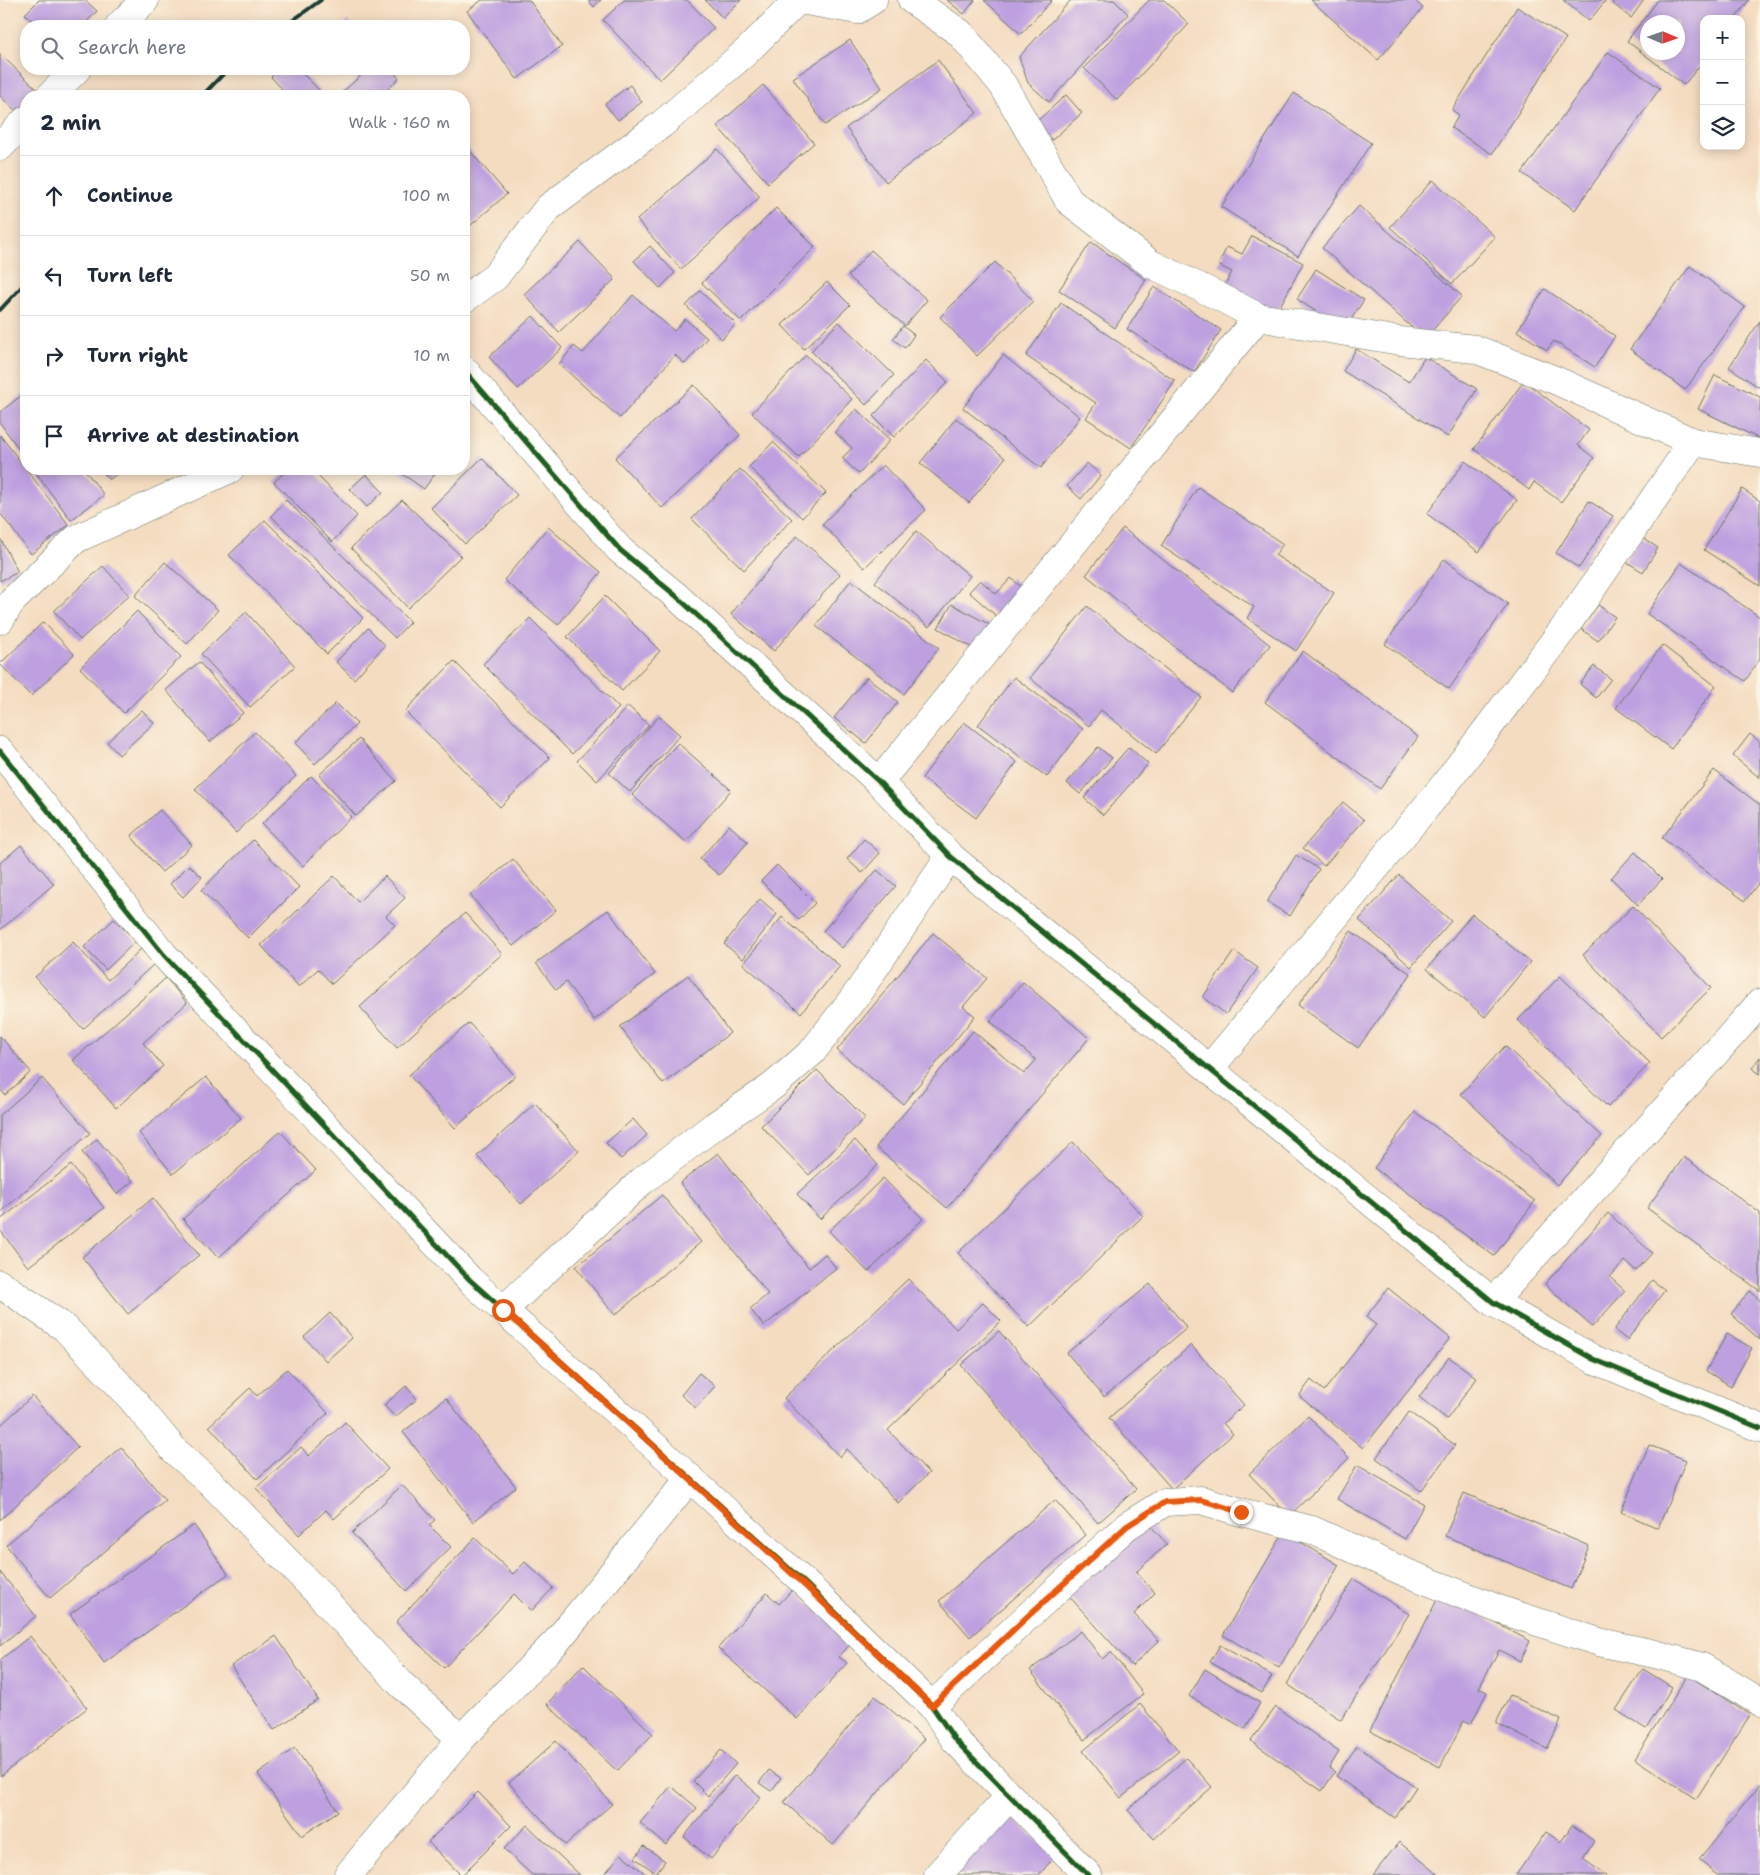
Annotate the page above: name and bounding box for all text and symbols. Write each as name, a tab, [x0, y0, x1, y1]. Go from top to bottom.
north arrow	[1640, 15, 1685, 60]
map controls	[1700, 15, 1745, 150]
button: +	[1700, 15, 1745, 60]
search box	[20, 20, 470, 75]
icon: search	[38, 34, 66, 62]
text: Search here	[78, 35, 187, 60]
button: −	[1700, 60, 1745, 105]
button: layers	[1700, 105, 1745, 150]
text: 2 min	[40, 109, 101, 137]
text: Walk · 160 m	[349, 112, 450, 133]
icon: ahead	[40, 182, 68, 210]
text: Continue	[87, 183, 173, 208]
text: 100 m	[402, 185, 450, 206]
icon: left	[40, 262, 68, 290]
text: Turn left	[87, 263, 173, 288]
text: 50 m	[410, 265, 450, 286]
icon: right	[40, 342, 68, 370]
text: Turn right	[87, 343, 188, 368]
text: 10 m	[413, 345, 450, 366]
icon: arrive	[40, 422, 68, 450]
text: Arrive at destination	[87, 423, 299, 448]
route start	[492, 1299, 515, 1322]
route end	[1230, 1501, 1253, 1524]

